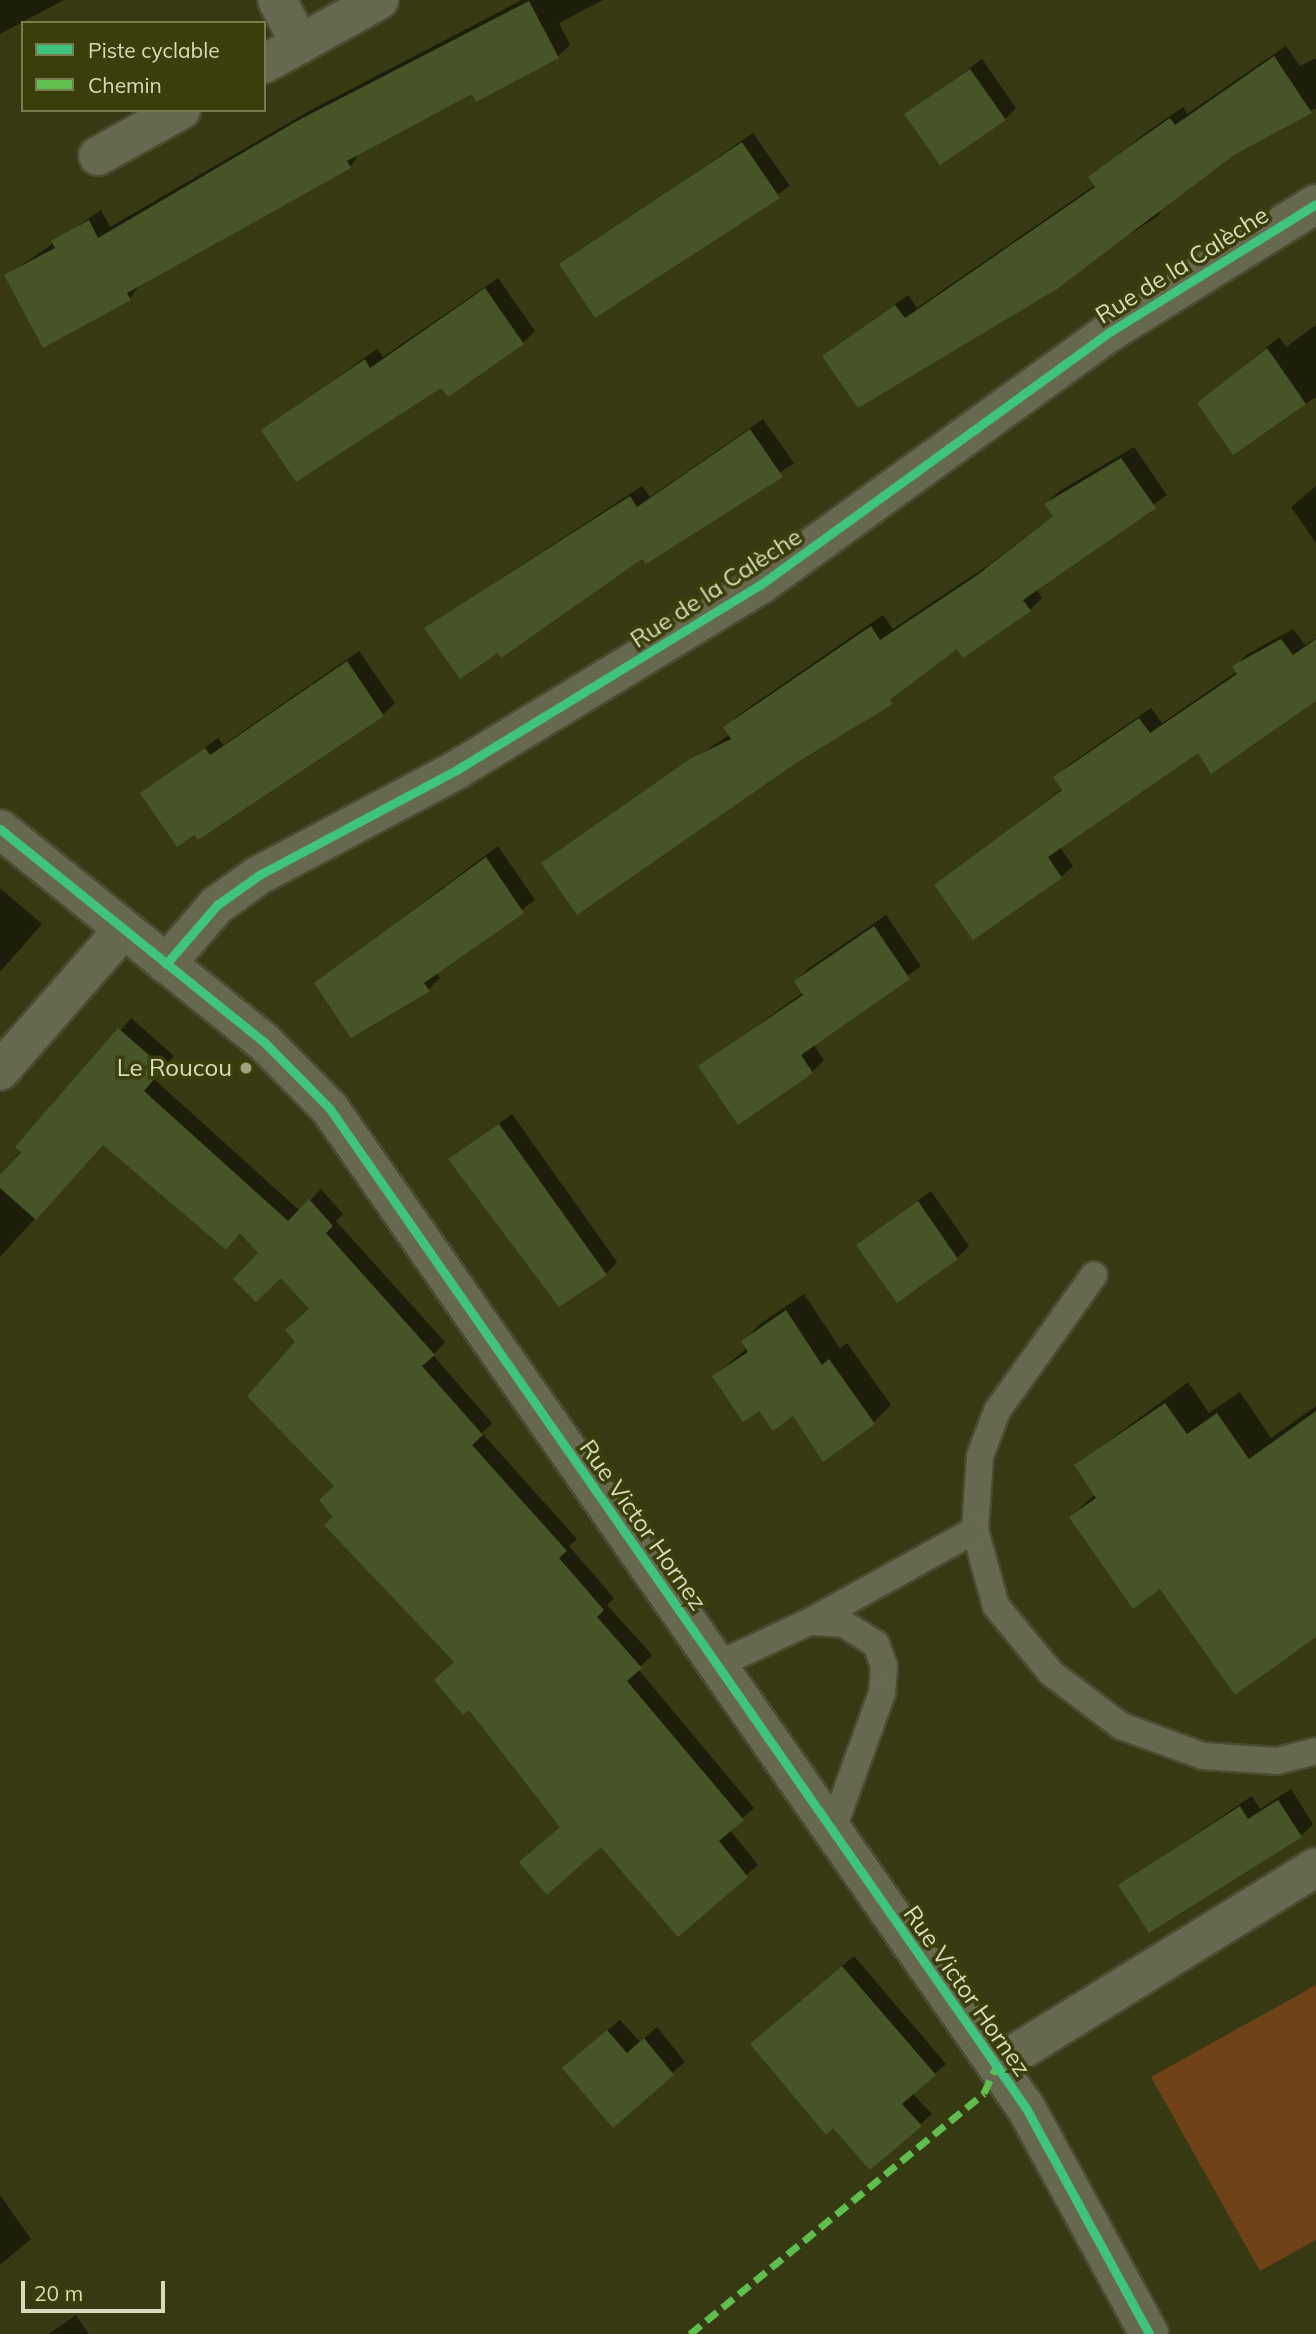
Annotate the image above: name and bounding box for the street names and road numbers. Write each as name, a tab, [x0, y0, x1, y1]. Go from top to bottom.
street label: Rue de la Calèche	[1090, 200, 1274, 330]
street label: Rue de la Calèche	[625, 522, 807, 654]
street label: Rue Victor Hornez	[573, 1434, 713, 1616]
street label: Rue Victor Hornez	[897, 1900, 1037, 2082]

